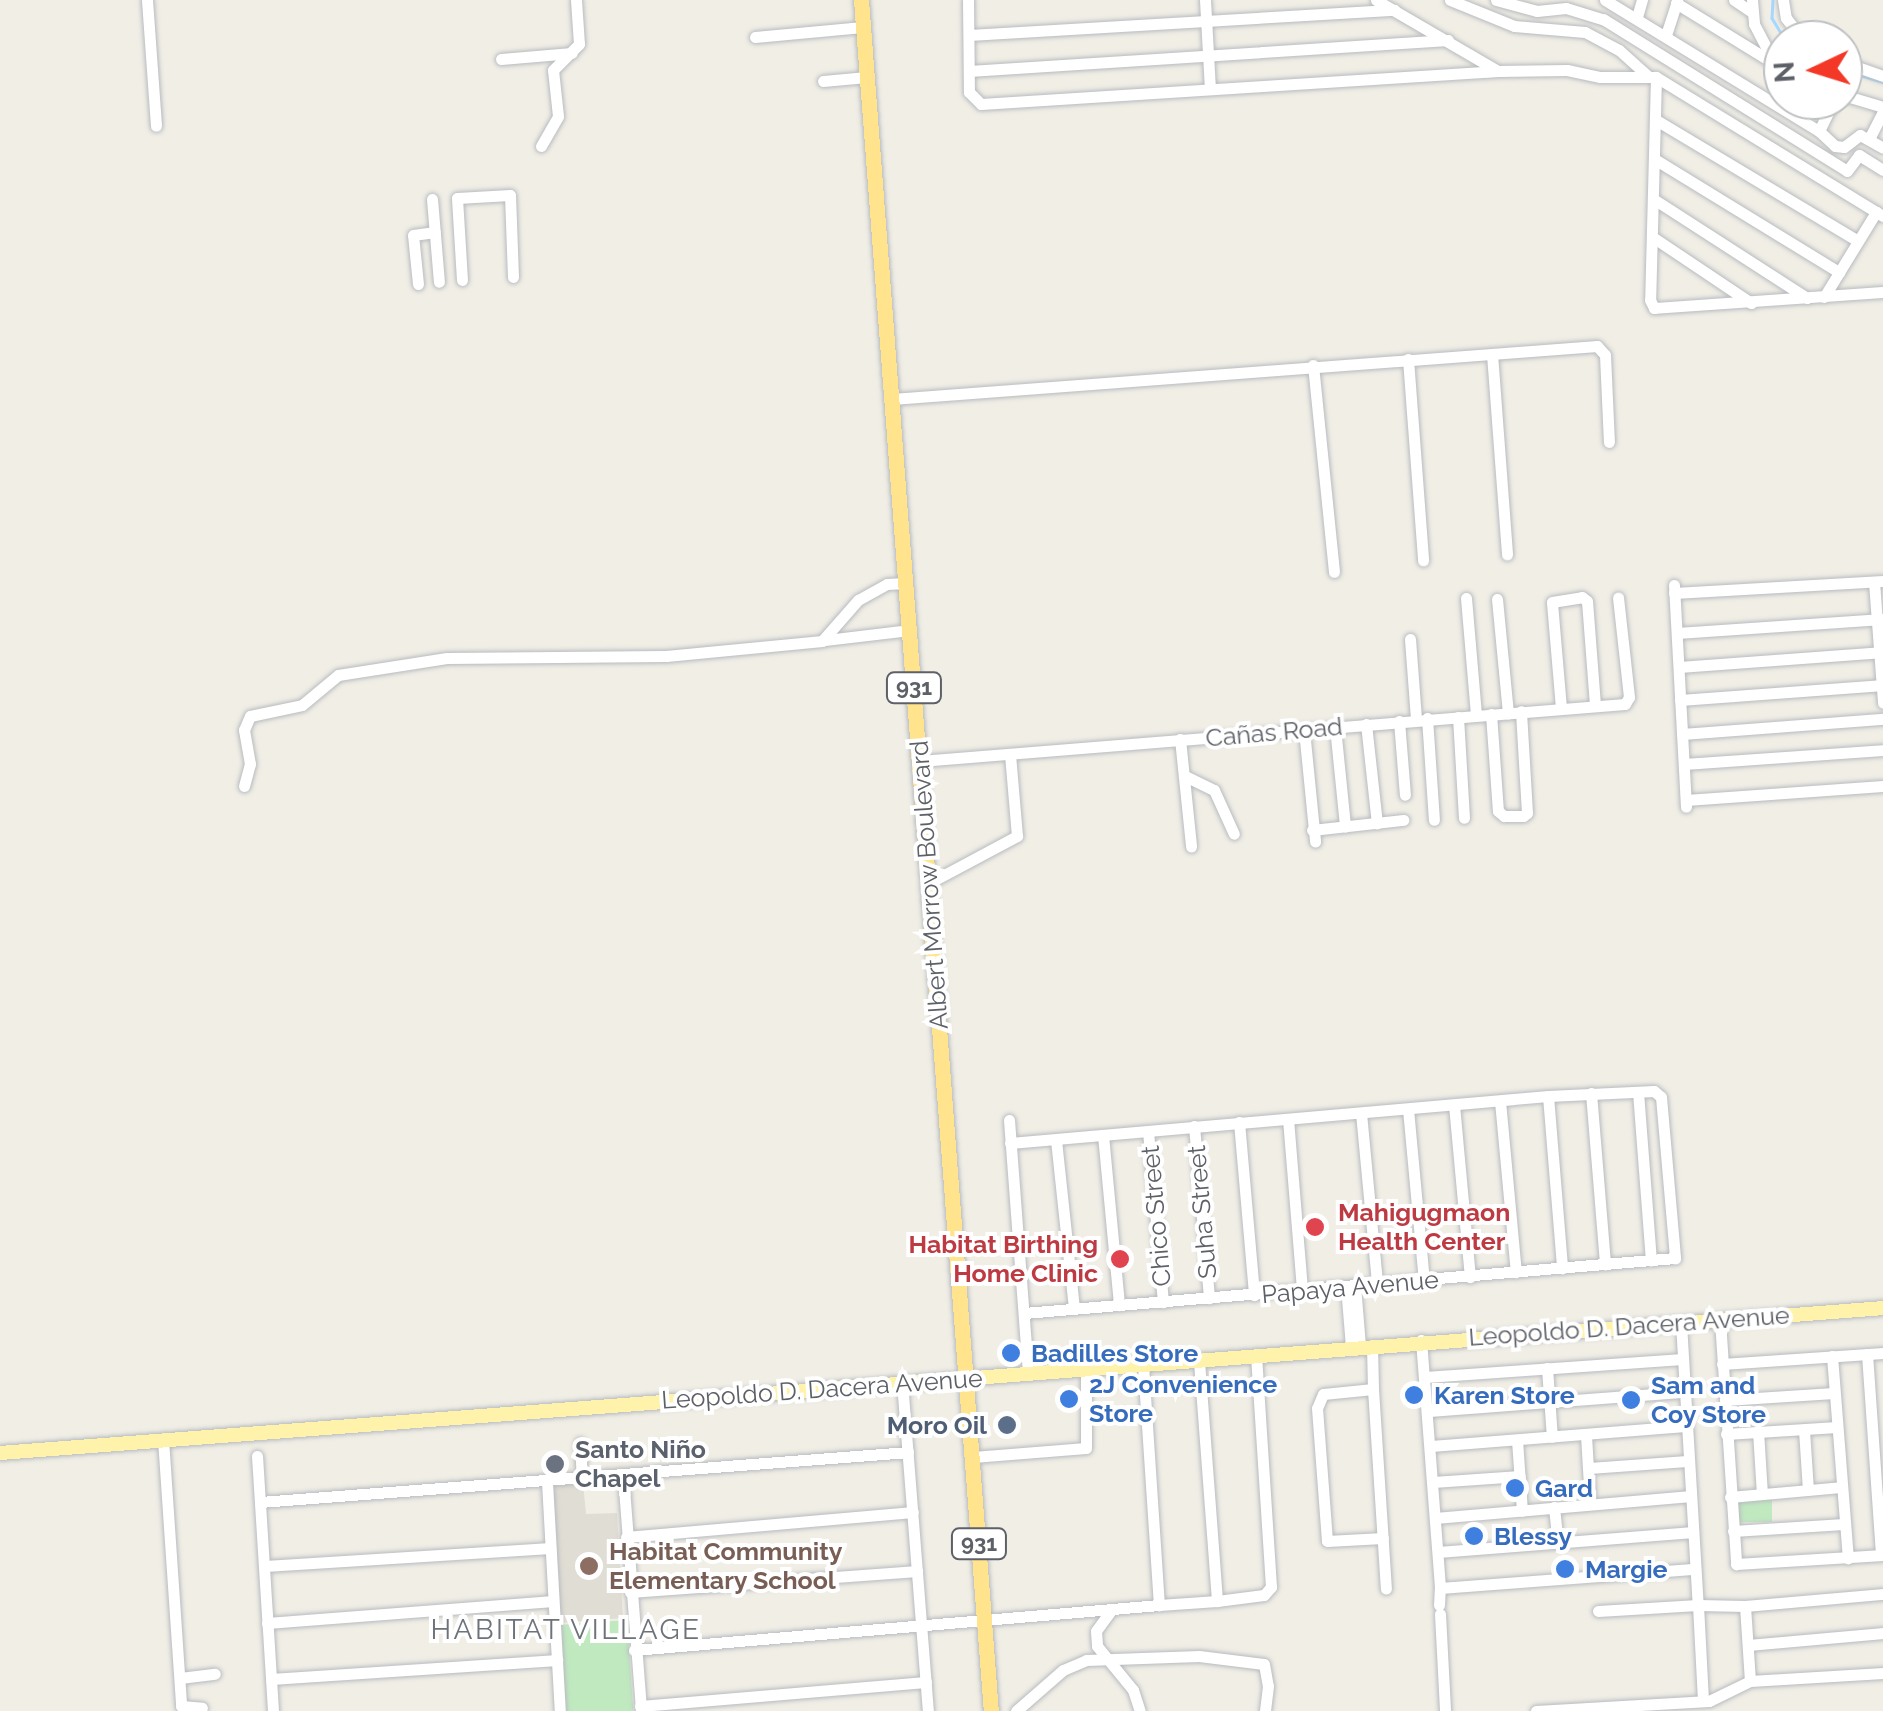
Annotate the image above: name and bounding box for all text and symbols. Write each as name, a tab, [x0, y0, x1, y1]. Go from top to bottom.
north arrow	[1763, 20, 1863, 120]
text: N	[1767, 60, 1802, 84]
road number: 931	[884, 671, 944, 705]
street label: Cañas Road	[1204, 711, 1344, 753]
street label: Albert Morrow Boulevard	[904, 739, 954, 1031]
street label: Chico Street	[1135, 1144, 1177, 1288]
street label: Suha Street	[1181, 1144, 1223, 1280]
place label: Mahigugmaon Health Center	[1338, 1198, 1510, 1257]
marker: Mahigugmaon Health Center	[1302, 1214, 1328, 1240]
place label: Habitat Birthing Home Clinic	[908, 1230, 1098, 1289]
marker: Habitat Birthing Home Clinic	[1107, 1246, 1133, 1272]
street label: Papaya Avenue	[1260, 1264, 1440, 1310]
street label: Leopoldo D. Dacera Avenue	[1467, 1300, 1791, 1352]
place label: Badilles Store	[1031, 1338, 1198, 1368]
marker: Badilles Store	[1000, 1342, 1022, 1364]
street label: Leopoldo D. Dacera Avenue	[660, 1363, 984, 1415]
place label: 2J Convenience Store	[1089, 1370, 1277, 1429]
place label: Sam and Coy Store	[1651, 1371, 1767, 1430]
place label: Karen Store	[1434, 1380, 1575, 1410]
marker: Karen Store	[1403, 1384, 1425, 1406]
marker: 2J Convenience Store	[1058, 1388, 1080, 1410]
marker: Sam and Coy Store	[1620, 1389, 1642, 1411]
place label: Moro Oil	[887, 1410, 987, 1440]
marker: Moro Oil	[996, 1414, 1018, 1436]
place label: Santo Niño Chapel	[575, 1435, 706, 1494]
marker: Santo Niño Chapel	[544, 1453, 566, 1475]
place label: Gard	[1535, 1473, 1593, 1503]
marker: Gard	[1504, 1477, 1526, 1499]
place label: Blessy	[1494, 1521, 1572, 1551]
marker: Blessy	[1463, 1525, 1485, 1547]
road number: 931	[949, 1527, 1009, 1561]
place label: Habitat Community Elementary School	[609, 1537, 842, 1596]
place label: Margie	[1585, 1554, 1668, 1584]
marker: Habitat Community Elementary School	[578, 1555, 600, 1577]
marker: Margie	[1554, 1558, 1576, 1580]
district label: HABITAT VILLAGE	[429, 1613, 703, 1647]

